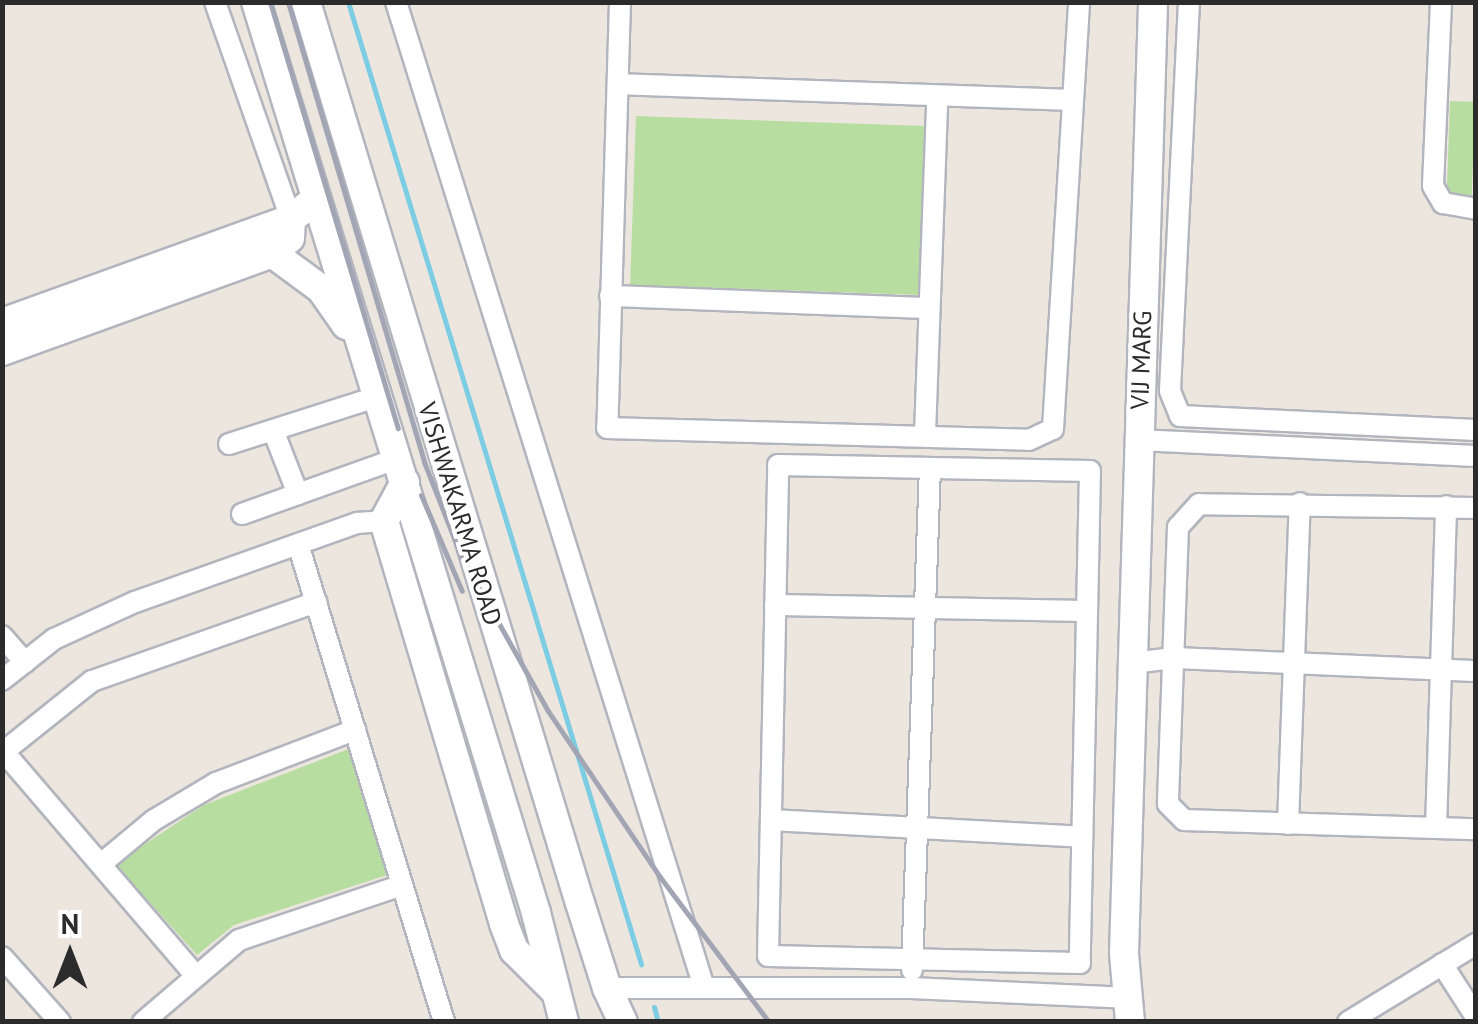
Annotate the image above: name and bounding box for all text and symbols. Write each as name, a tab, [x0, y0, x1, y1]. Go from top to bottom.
street label: VIJ MARG	[1124, 310, 1158, 410]
street label: VISHWAKARMA ROAD	[412, 398, 508, 630]
north arrow	[20, 904, 120, 1004]
text: N	[61, 905, 79, 942]

